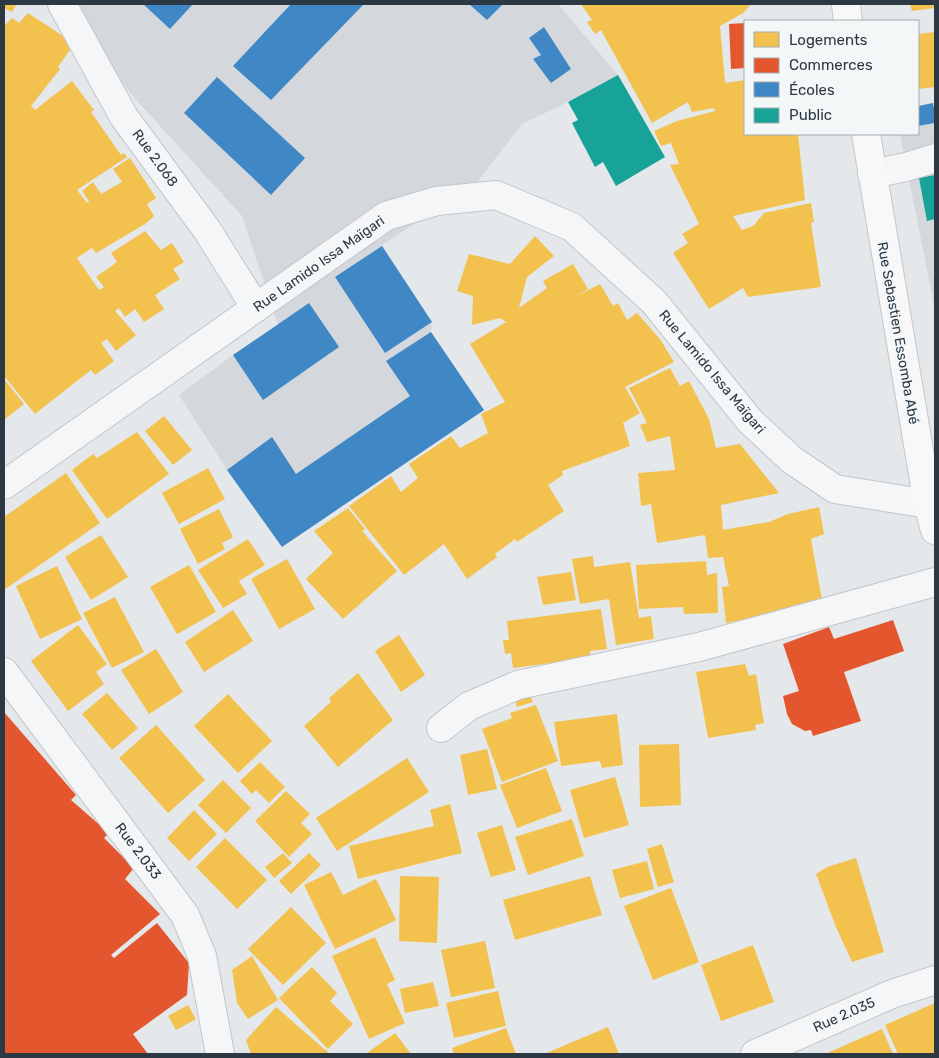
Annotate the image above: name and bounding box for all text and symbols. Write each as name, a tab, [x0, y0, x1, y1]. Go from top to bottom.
legend	[744, 20, 919, 135]
text: Logements	[789, 31, 868, 49]
text: Commerces	[789, 56, 873, 74]
text: Écoles	[789, 81, 835, 99]
text: Public	[789, 106, 832, 124]
street label: Rue 2.068	[129, 126, 182, 190]
street label: Rue Lamido Issa Maïgari	[250, 212, 388, 316]
street label: Rue Sebastien Essomba Abé	[874, 240, 922, 426]
street label: Rue Lamido Issa Maïgari	[655, 307, 769, 437]
street label: Rue 2.033	[111, 819, 165, 883]
street label: Rue 2.035	[810, 994, 878, 1036]

